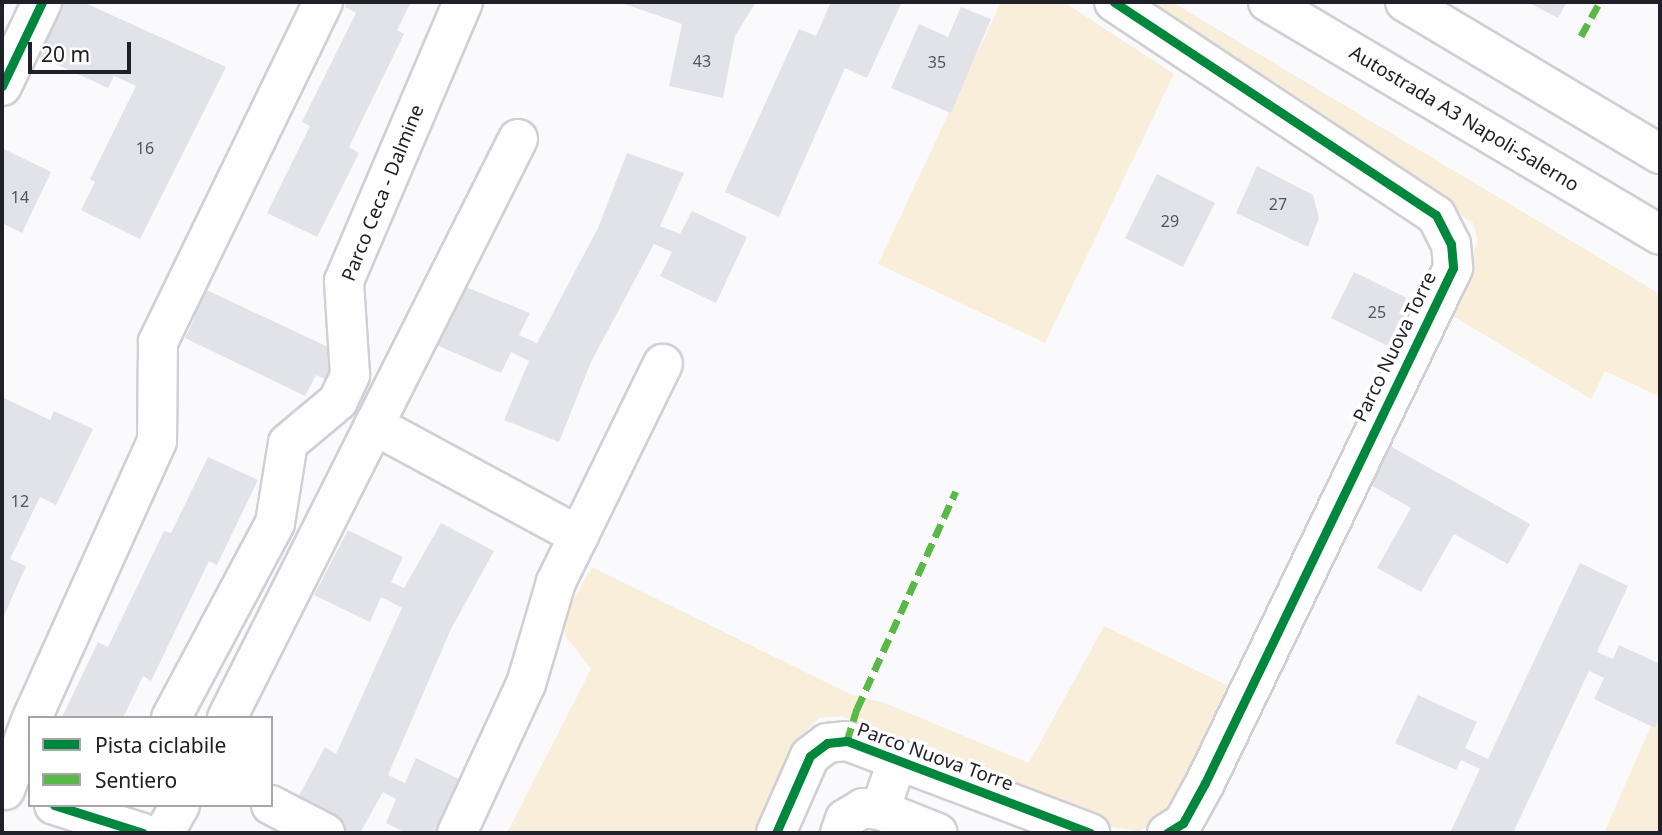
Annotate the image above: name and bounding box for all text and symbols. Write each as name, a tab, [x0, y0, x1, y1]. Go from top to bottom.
scale bar	[32, 28, 135, 72]
text: 20 m	[41, 40, 90, 68]
street label: Autostrada A3 Napoli-Salerno	[1345, 41, 1583, 197]
house number: 43	[693, 51, 711, 71]
house number: 35	[928, 52, 946, 72]
street label: Parco Ceca - Dalmine	[337, 101, 429, 285]
house number: 16	[136, 138, 154, 158]
house number: 14	[11, 187, 29, 207]
house number: 27	[1269, 194, 1287, 214]
house number: 29	[1161, 211, 1179, 231]
street label: Parco Nuova Torre	[1349, 268, 1441, 426]
house number: 25	[1368, 302, 1386, 322]
house number: 12	[11, 491, 29, 511]
legend	[28, 716, 273, 807]
street label: Parco Nuova Torre	[854, 718, 1016, 796]
text: Pista ciclabile	[95, 731, 226, 759]
text: Sentiero	[95, 766, 177, 794]

